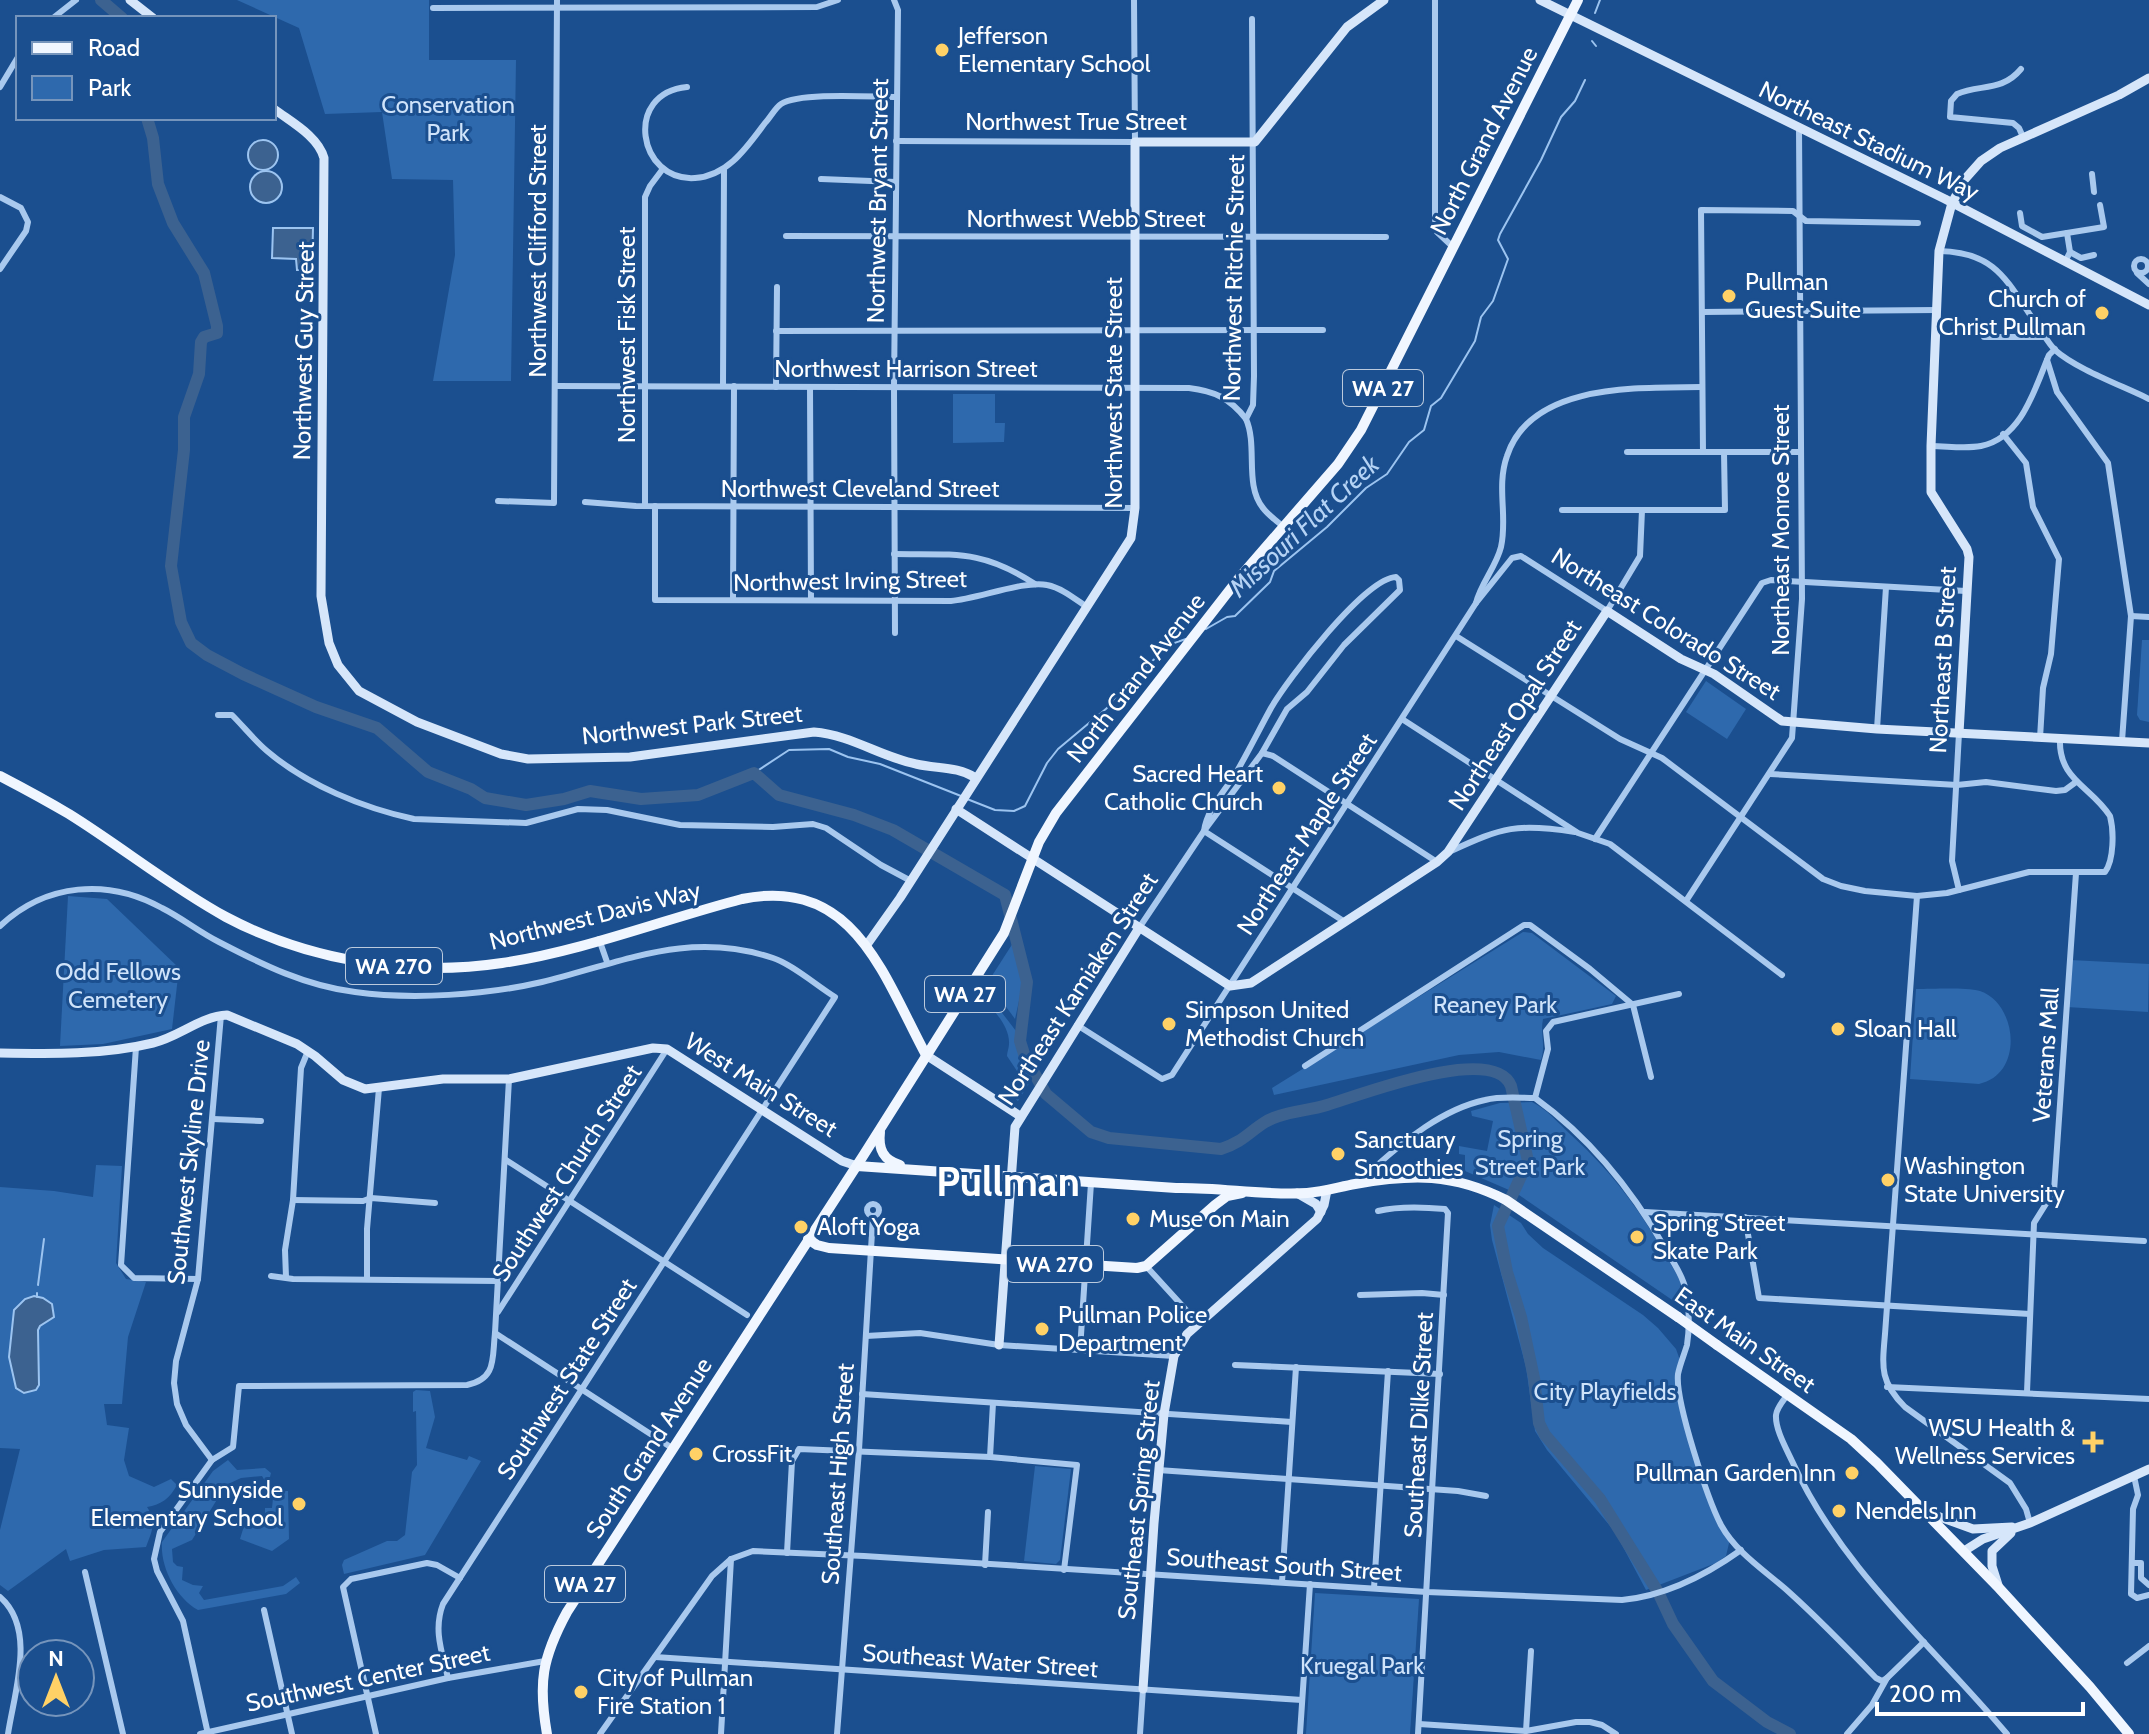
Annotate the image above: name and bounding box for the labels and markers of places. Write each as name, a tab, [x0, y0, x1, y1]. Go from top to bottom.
place label: Jefferson Elementary School	[957, 21, 1151, 78]
marker: Jefferson Elementary School	[933, 41, 951, 59]
place label: Pullman Guest Suite	[1745, 267, 1861, 324]
place label: Church of Christ Pullman	[1939, 284, 2086, 341]
marker: Pullman Guest Suite	[1720, 287, 1738, 305]
marker: Church of Christ Pullman	[2093, 304, 2111, 322]
place label: Sacred Heart Catholic Church	[1104, 759, 1263, 816]
marker: Sacred Heart Catholic Church	[1270, 779, 1288, 797]
place label: Simpson United Methodist Church	[1185, 995, 1364, 1052]
place label: Sloan Hall	[1854, 1014, 1957, 1043]
marker: Simpson United Methodist Church	[1160, 1015, 1178, 1033]
marker: Sloan Hall	[1829, 1020, 1847, 1038]
place label: Sanctuary Smoothies	[1354, 1125, 1464, 1182]
marker: Sanctuary Smoothies	[1329, 1145, 1347, 1163]
place label: Washington State University	[1904, 1151, 2065, 1208]
marker: Washington State University	[1879, 1171, 1897, 1189]
place label: Muse on Main	[1149, 1204, 1290, 1233]
place label: Spring Street Skate Park	[1653, 1208, 1785, 1265]
marker: Muse on Main	[1124, 1210, 1142, 1228]
place label: Aloft Yoga	[817, 1212, 920, 1241]
marker: Aloft Yoga	[792, 1218, 810, 1236]
marker: Spring Street Skate Park	[1628, 1228, 1646, 1246]
place label: Pullman Police Department	[1058, 1300, 1207, 1357]
marker: Pullman Police Department	[1033, 1320, 1051, 1338]
place label: WSU Health & Wellness Services	[1895, 1413, 2075, 1470]
marker: WSU Health & Wellness Services	[2082, 1431, 2104, 1453]
place label: CrossFit	[712, 1439, 792, 1468]
marker: CrossFit	[687, 1445, 705, 1463]
place label: Pullman Garden Inn	[1635, 1458, 1836, 1487]
marker: Pullman Garden Inn	[1843, 1464, 1861, 1482]
place label: Sunnyside Elementary School	[91, 1475, 283, 1532]
marker: Sunnyside Elementary School	[290, 1495, 308, 1513]
place label: Nendels Inn	[1855, 1496, 1977, 1525]
marker: Nendels Inn	[1830, 1502, 1848, 1520]
place label: City of Pullman Fire Station 1	[597, 1663, 753, 1720]
marker: City of Pullman Fire Station 1	[572, 1683, 590, 1701]

